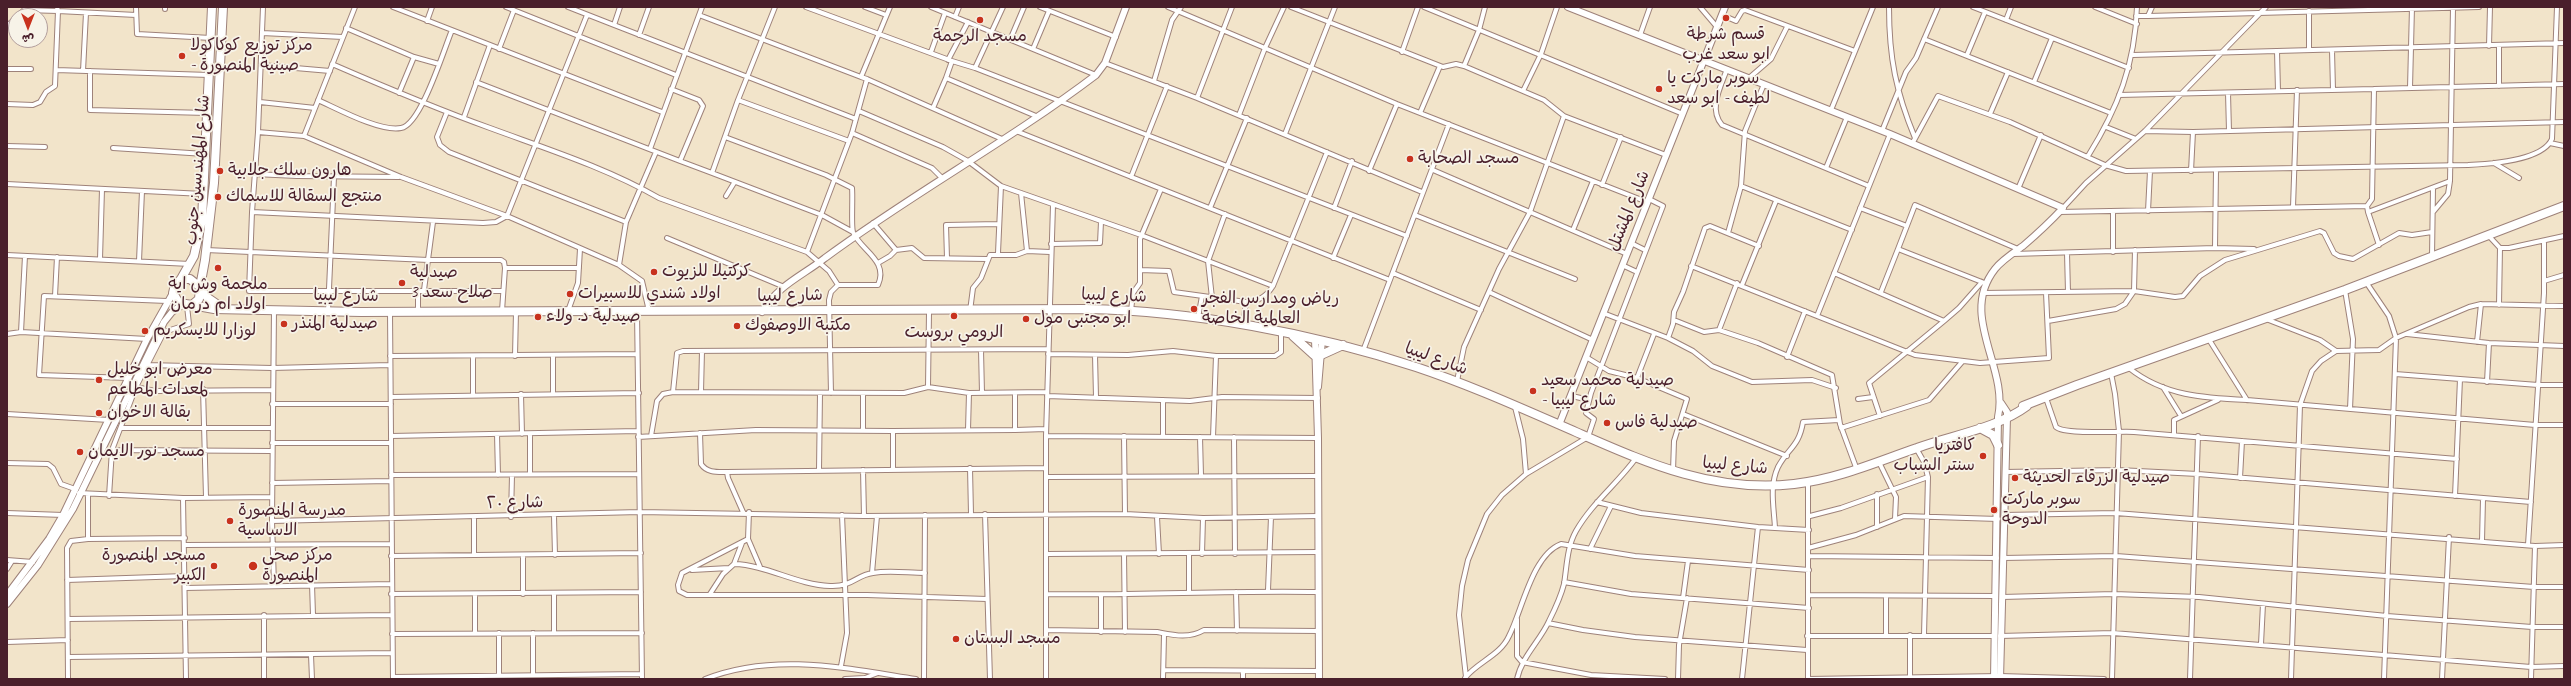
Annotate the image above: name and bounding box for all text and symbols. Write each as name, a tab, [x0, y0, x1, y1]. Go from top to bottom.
north arrow	[8, 8, 48, 48]
marker: قسم شرطة ابو سعد غرب	[1721, 13, 1731, 23]
marker: مسجد الرحمة	[975, 15, 985, 25]
place label: قسم شرطة ابو سعد غرب	[1682, 25, 1770, 65]
place label: مسجد الرحمة	[933, 27, 1027, 47]
text: ش	[22, 32, 34, 46]
place label: مركز توزيع كوكاكولا - صينية المنصورة	[190, 36, 313, 76]
marker: مركز توزيع كوكاكولا - صينية المنصورة	[177, 51, 187, 61]
place label: سوبر ماركت يا لطيف - ابو سعد	[1667, 69, 1770, 109]
marker: سوبر ماركت يا لطيف - ابو سعد	[1654, 84, 1664, 94]
street label: شارع المهندسين جنوب	[181, 94, 215, 246]
place label: مسجد الصحابة	[1418, 149, 1519, 169]
marker: مسجد الصحابة	[1405, 154, 1415, 164]
place label: هارون سلك جلابية	[228, 161, 351, 181]
marker: هارون سلك جلابية	[215, 166, 225, 176]
street label: شارع المشتل	[1604, 168, 1654, 254]
place label: منتجع السقالة للاسماك	[226, 187, 382, 207]
marker: منتجع السقالة للاسماك	[213, 192, 223, 202]
place label: كركتيلا للزيوت	[662, 262, 751, 282]
marker: ملحمة وش اية اولاد ام درمان	[213, 263, 223, 273]
place label: صيدلية صلاح سعد 3	[410, 263, 493, 303]
marker: كركتيلا للزيوت	[649, 267, 659, 277]
place label: ملحمة وش اية اولاد ام درمان	[168, 275, 268, 315]
marker: صيدلية صلاح سعد 3	[397, 278, 407, 288]
place label: اولاد شندي للاسبيرات	[578, 284, 721, 304]
street label: شارع ليبيا	[313, 285, 379, 307]
street label: شارع ليبيا	[757, 285, 823, 307]
street label: شارع ليبيا	[1081, 285, 1147, 307]
marker: اولاد شندي للاسبيرات	[565, 289, 575, 299]
place label: رياض ومدارس الفجر العالمية الخاصة	[1202, 289, 1339, 329]
marker: رياض ومدارس الفجر العالمية الخاصة	[1189, 304, 1199, 314]
place label: صيدلية د. ولاء	[546, 307, 641, 327]
place label: ابو مجتبى مول	[1034, 309, 1131, 329]
marker: الرومي بروست	[949, 311, 959, 321]
marker: صيدلية د. ولاء	[533, 312, 543, 322]
place label: صيدلية المنذر	[292, 314, 378, 334]
marker: ابو مجتبى مول	[1021, 314, 1031, 324]
place label: مكتبة الاوصفوك	[745, 316, 851, 336]
marker: صيدلية المنذر	[279, 319, 289, 329]
place label: لوزارا للايسكريم	[153, 321, 256, 341]
marker: مكتبة الاوصفوك	[732, 321, 742, 331]
place label: الرومي بروست	[905, 323, 1003, 343]
marker: لوزارا للايسكريم	[140, 326, 150, 336]
street label: شارع ليبيا	[1402, 338, 1470, 380]
place label: معرض ابو خليل لمعدات المطاعم	[107, 360, 213, 400]
place label: صيدلية محمد سعيد - شارع ليبيا	[1541, 371, 1674, 411]
marker: معرض ابو خليل لمعدات المطاعم	[94, 375, 104, 385]
marker: صيدلية محمد سعيد - شارع ليبيا	[1528, 386, 1538, 396]
place label: بقالة الاخوان	[107, 403, 191, 423]
marker: بقالة الاخوان	[94, 408, 104, 418]
place label: صيدلية فاس	[1615, 413, 1698, 433]
marker: صيدلية فاس	[1602, 418, 1612, 428]
place label: كافتريا سنتر الشباب	[1894, 436, 1975, 476]
place label: مسجد نور الايمان	[88, 442, 205, 462]
marker: مسجد نور الايمان	[75, 447, 85, 457]
marker: كافتريا سنتر الشباب	[1978, 451, 1988, 461]
street label: شارع ليبيا	[1701, 453, 1769, 479]
place label: صيدلية الزرقاء الحديثة	[2023, 468, 2170, 488]
marker: صيدلية الزرقاء الحديثة	[2010, 473, 2020, 483]
place label: سوبر ماركت الدوحة	[2002, 490, 2081, 530]
street label: شارع ٢٠	[486, 492, 544, 514]
place label: مدرسة المنصورة الاساسية	[238, 501, 346, 541]
marker: سوبر ماركت الدوحة	[1989, 505, 1999, 515]
marker: مدرسة المنصورة الاساسية	[225, 516, 235, 526]
place label: مسجد المنصورة الكبير	[102, 546, 206, 586]
place label: مركز صحي المنصورة	[262, 546, 333, 586]
marker: مركز صحي المنصورة	[247, 560, 259, 572]
marker: مسجد المنصورة الكبير	[209, 561, 219, 571]
place label: مسجد البستان	[964, 629, 1061, 649]
marker: مسجد البستان	[951, 634, 961, 644]

